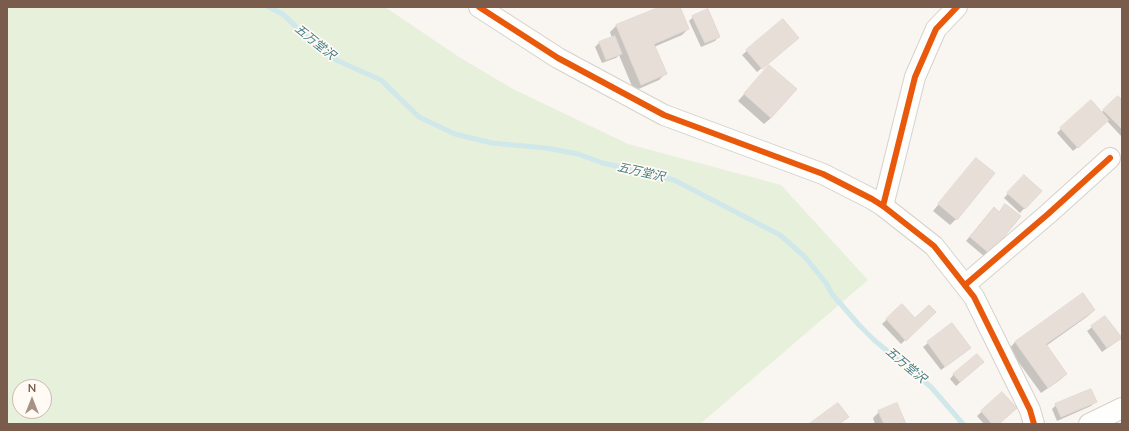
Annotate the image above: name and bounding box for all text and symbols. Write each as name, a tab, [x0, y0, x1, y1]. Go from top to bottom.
water label: 五万堂沢	[292, 21, 338, 63]
water label: 五万堂沢	[616, 160, 666, 184]
water label: 五万堂沢	[883, 344, 929, 386]
north arrow	[12, 379, 52, 419]
text: N	[28, 381, 36, 394]

